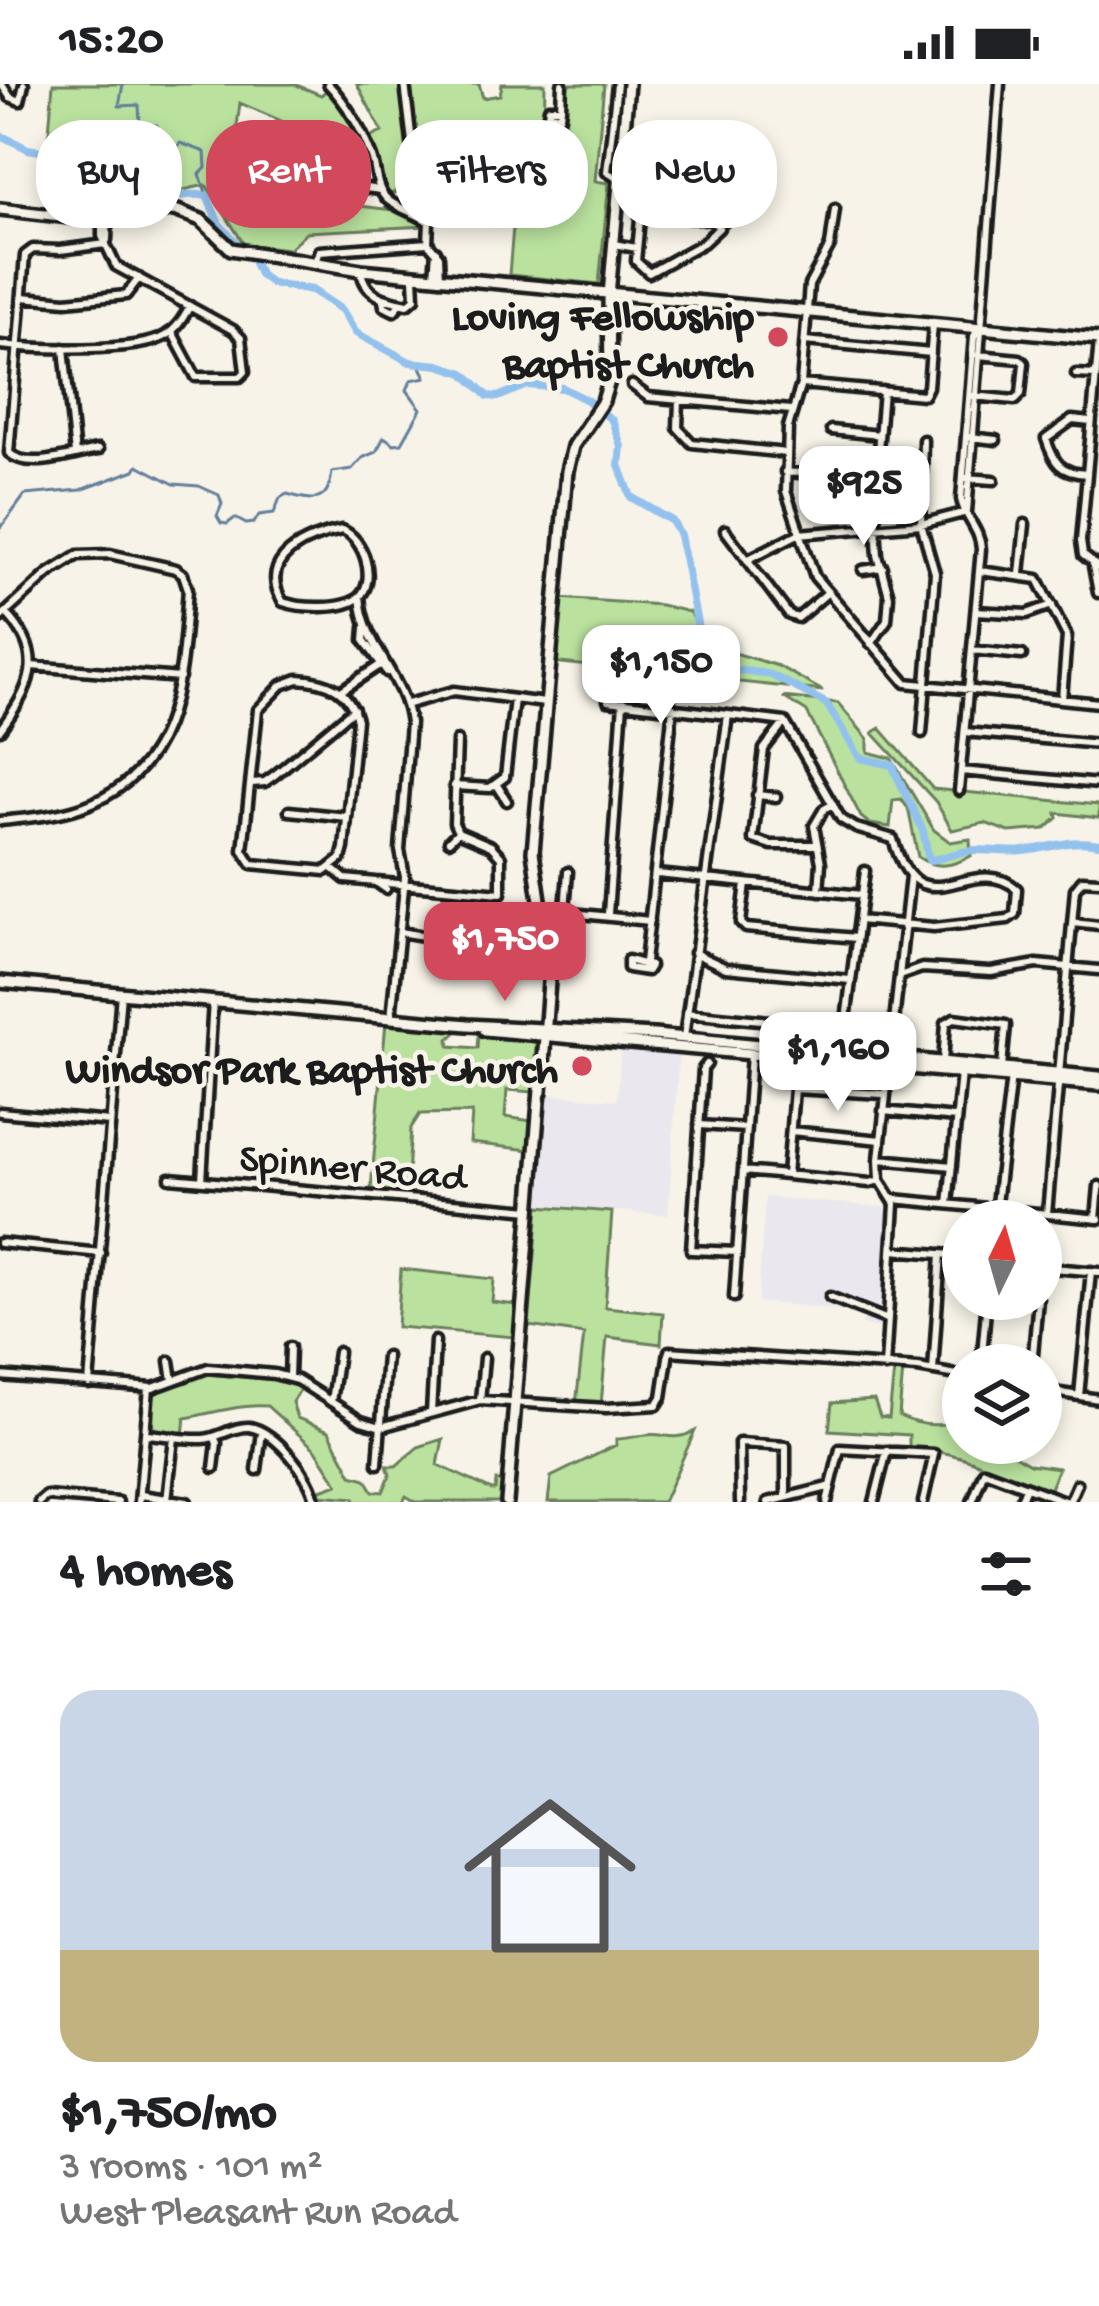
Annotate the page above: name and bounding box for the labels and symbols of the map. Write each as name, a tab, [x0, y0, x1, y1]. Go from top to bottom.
place label: Loving Fellowship Baptist Church	[452, 296, 754, 393]
marker: Loving Fellowship Baptist Church	[765, 324, 791, 350]
pin: $925	[793, 446, 935, 548]
pin: $1,150	[563, 625, 759, 727]
pin: $1,750	[407, 902, 603, 1004]
pin: $1,160	[740, 1012, 936, 1114]
place label: Windsor Park Baptist Church	[66, 1049, 558, 1098]
marker: Windsor Park Baptist Church	[569, 1053, 595, 1079]
street label: Spinner Road	[237, 1137, 471, 1206]
north arrow	[942, 1200, 1062, 1320]

